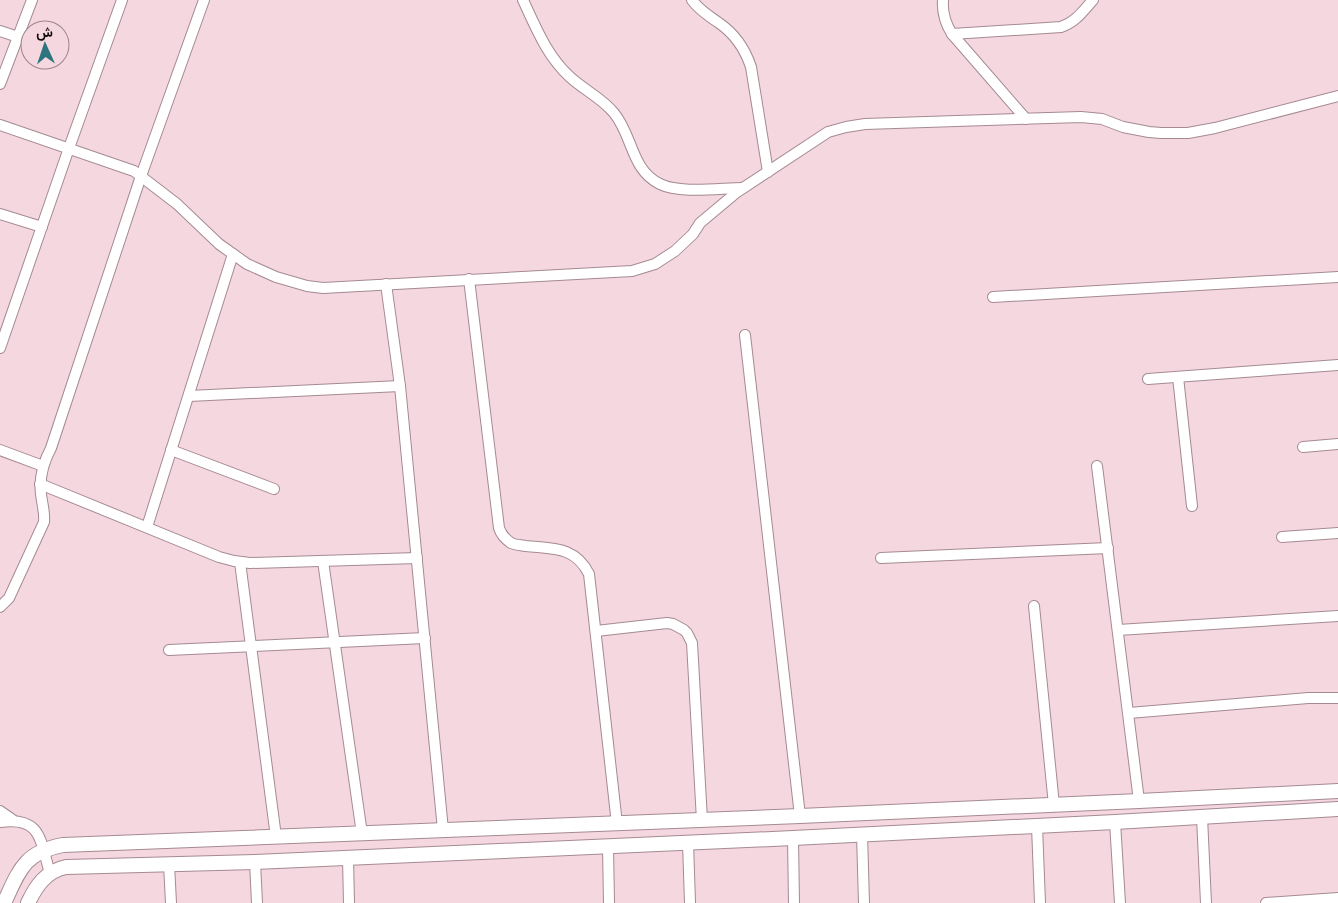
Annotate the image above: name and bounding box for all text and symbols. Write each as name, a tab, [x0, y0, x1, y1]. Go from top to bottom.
north arrow	[20, 20, 70, 70]
text: ش	[35, 23, 53, 41]

